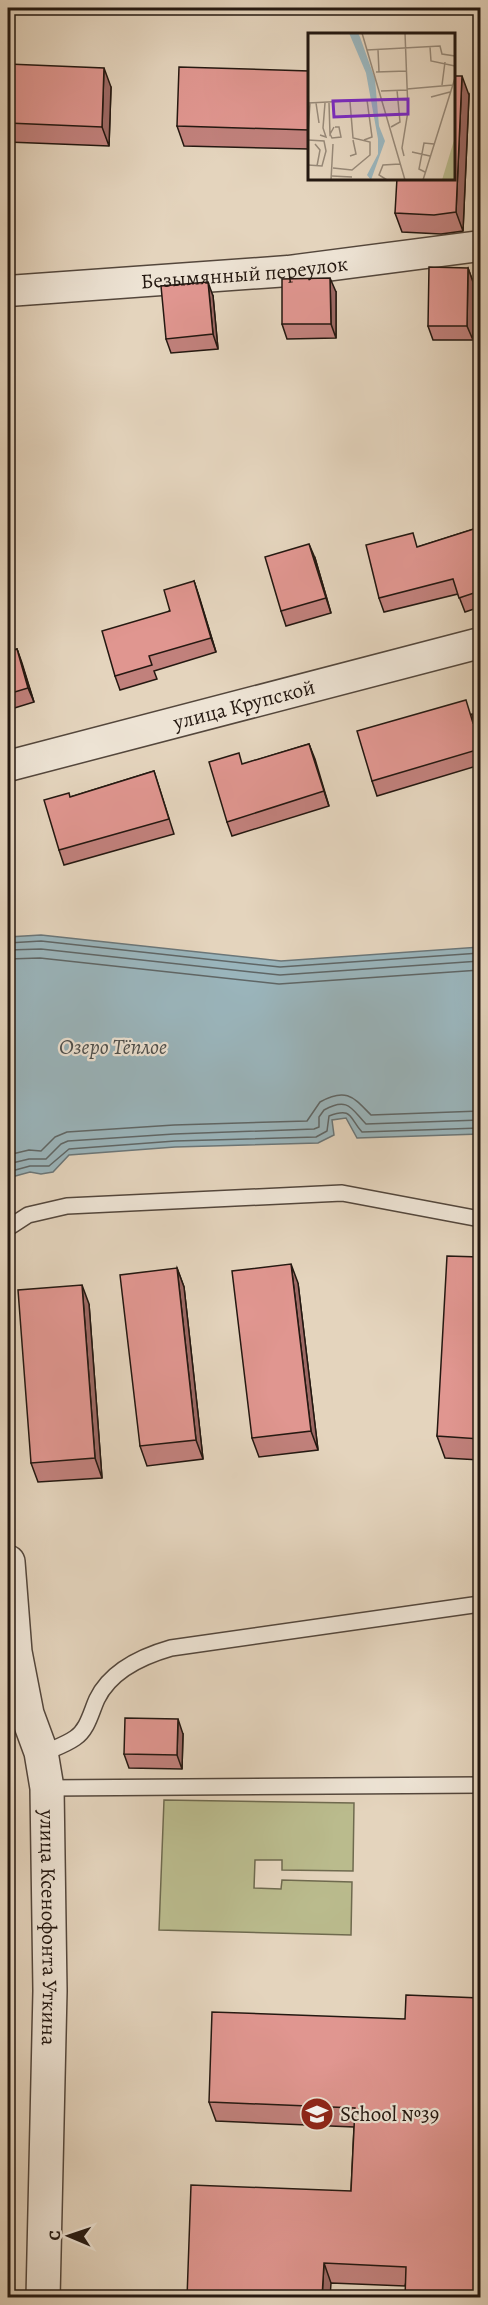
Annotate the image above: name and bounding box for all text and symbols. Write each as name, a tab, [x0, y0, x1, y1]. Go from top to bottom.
inset map	[308, 33, 455, 180]
street label: Безымянный переулок	[140, 249, 350, 295]
street label: улица Крупской	[169, 673, 318, 737]
water label: Озеро Тёплое	[59, 1032, 167, 1062]
street label: улица Ксенофонта Уткина	[33, 1808, 64, 2046]
school or university icon: School №39	[299, 2096, 335, 2132]
place label: School №39	[340, 2100, 439, 2128]
north arrow	[39, 2206, 99, 2266]
text: С	[44, 2230, 66, 2241]

